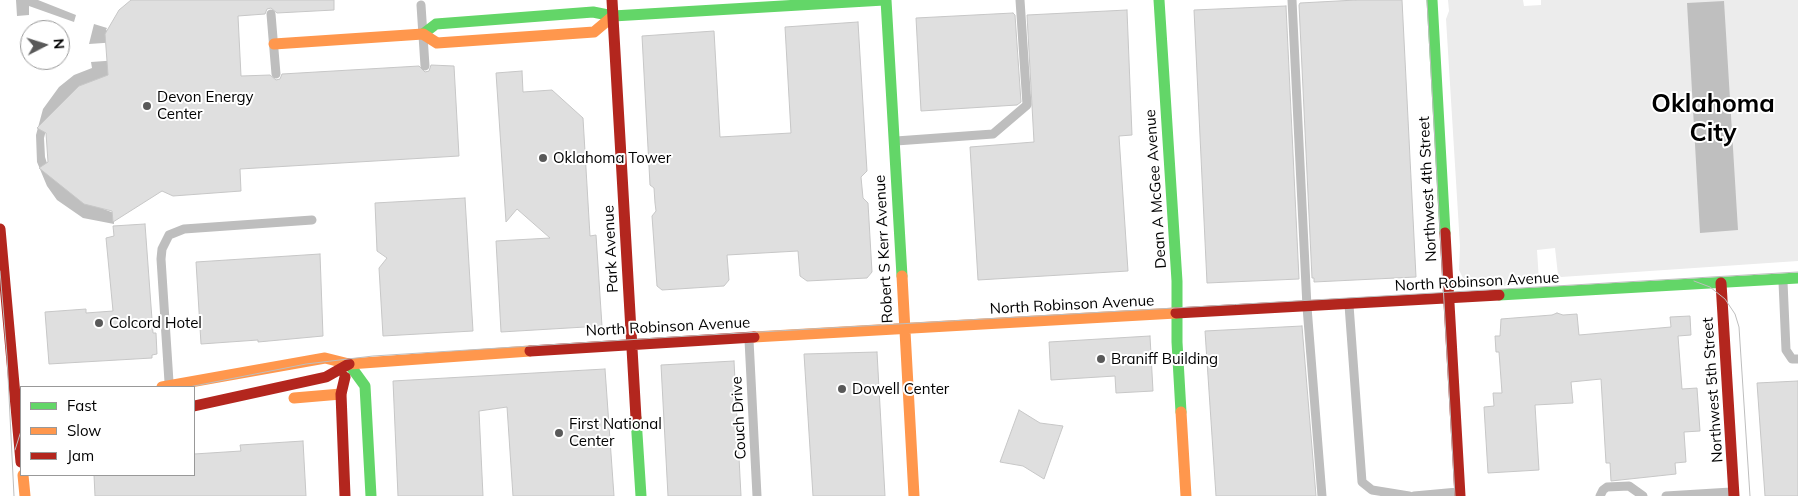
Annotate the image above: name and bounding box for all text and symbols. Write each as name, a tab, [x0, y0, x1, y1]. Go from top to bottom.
north arrow	[20, 20, 70, 70]
text: N	[50, 38, 68, 50]
place label: Devon Energy Center	[157, 88, 254, 123]
district label: Oklahoma City	[1651, 89, 1775, 148]
marker: Devon Energy Center	[141, 100, 153, 112]
street label: Dean A McGee Avenue	[1141, 109, 1171, 269]
street label: Northwest 4th Street	[1415, 116, 1441, 262]
place label: Oklahoma Tower	[553, 149, 671, 167]
marker: Oklahoma Tower	[537, 152, 549, 164]
street label: Robert S Kerr Avenue	[871, 174, 897, 324]
street label: Park Avenue	[600, 205, 622, 293]
street label: North Robinson Avenue	[1394, 269, 1560, 295]
street label: North Robinson Avenue	[989, 292, 1155, 318]
place label: Colcord Hotel	[109, 314, 202, 332]
street label: North Robinson Avenue	[585, 314, 751, 340]
marker: Colcord Hotel	[93, 317, 105, 329]
street label: Northwest 5th Street	[1699, 317, 1727, 463]
place label: Braniff Building	[1111, 350, 1218, 368]
marker: Braniff Building	[1095, 353, 1107, 365]
street label: Couch Drive	[728, 376, 750, 460]
place label: Dowell Center	[852, 380, 949, 398]
marker: Dowell Center	[836, 383, 848, 395]
legend	[20, 386, 195, 476]
text: Fast	[67, 396, 97, 415]
place label: First National Center	[569, 415, 662, 450]
text: Slow	[67, 421, 101, 440]
marker: First National Center	[553, 427, 565, 439]
text: Jam	[67, 446, 94, 465]

